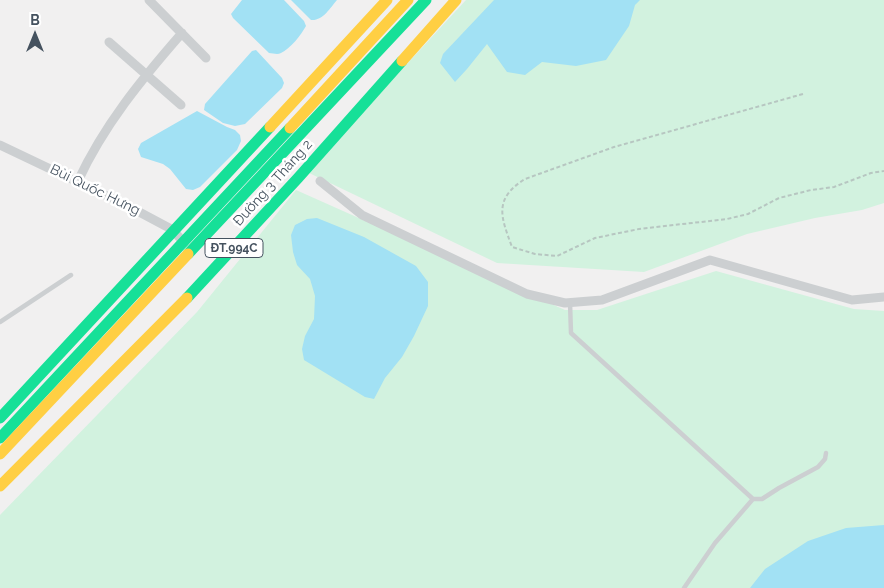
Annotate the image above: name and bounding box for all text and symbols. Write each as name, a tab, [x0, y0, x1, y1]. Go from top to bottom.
north arrow	[10, 10, 60, 60]
text: B	[30, 12, 40, 28]
street label: Đường 3 Tháng 2	[230, 136, 316, 230]
street label: Bùi Quốc Hưng	[47, 161, 143, 219]
road number: ĐT.994C	[205, 238, 263, 258]

